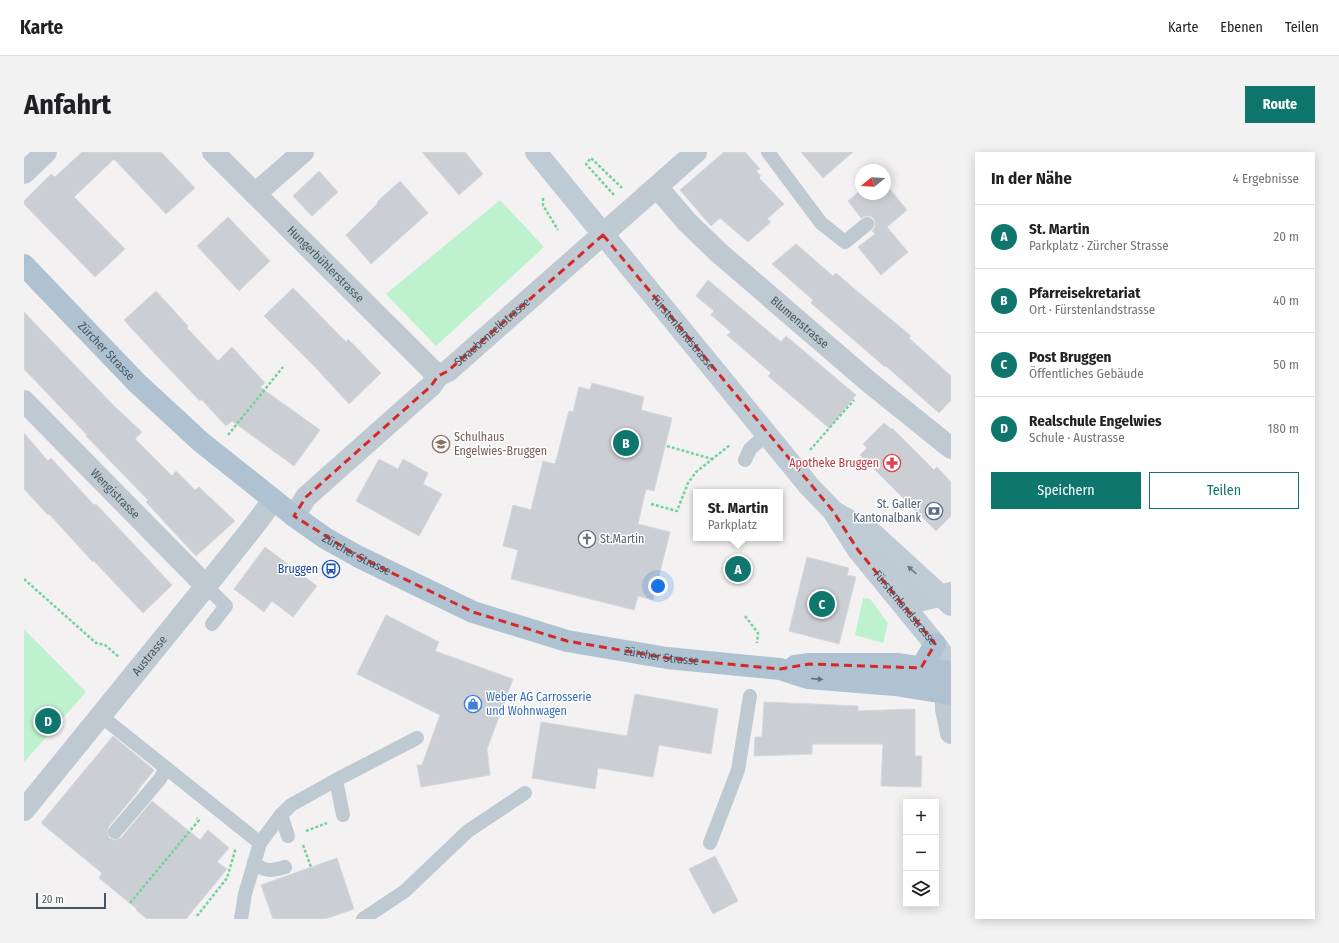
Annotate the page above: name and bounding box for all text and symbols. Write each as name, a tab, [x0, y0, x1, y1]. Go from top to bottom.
text: Karte	[20, 16, 63, 39]
text: Karte	[1168, 19, 1198, 36]
text: Ebenen	[1220, 19, 1263, 36]
text: Teilen	[1285, 19, 1319, 36]
button: Route	[1245, 86, 1315, 123]
text: Anfahrt	[24, 88, 111, 121]
north arrow	[855, 164, 891, 200]
text: In der Nähe	[991, 168, 1072, 189]
text: 4 Ergebnisse	[1233, 171, 1299, 186]
text: St. Martin	[1029, 220, 1090, 238]
street label: Hungerbühlerstrasse	[284, 223, 367, 305]
text: A	[1000, 229, 1008, 244]
text: 20 m	[1273, 229, 1299, 244]
text: Parkplatz · Zürcher Strasse	[1029, 238, 1169, 253]
text: Pfarreisekretariat	[1029, 284, 1140, 302]
street label: Fürstenlandstrasse	[649, 292, 718, 373]
street label: Blumenstrasse	[768, 293, 832, 351]
text: B	[1000, 293, 1008, 308]
text: 40 m	[1273, 293, 1299, 308]
street label: Straubenzellstrasse	[451, 295, 533, 369]
text: Ort · Fürstenlandstrasse	[1029, 302, 1155, 317]
street label: Zürcher Strasse	[75, 319, 138, 383]
text: Post Bruggen	[1029, 348, 1111, 366]
text: C	[1001, 357, 1007, 372]
text: 50 m	[1273, 357, 1299, 372]
text: Öffentliches Gebäude	[1029, 366, 1144, 381]
text: Realschule Engelwies	[1029, 412, 1162, 430]
text: D	[1000, 421, 1008, 436]
text: 180 m	[1268, 421, 1299, 436]
pin: B	[613, 428, 639, 458]
place label: Schulhaus Engelwies-Bruggen	[454, 430, 547, 458]
text: Schule · Austrasse	[1029, 430, 1125, 445]
school or university icon: Schulhaus Engelwies-Bruggen	[431, 434, 451, 454]
pharmacy icon: Apotheke Bruggen	[882, 453, 902, 473]
place label: Apotheke Bruggen	[789, 456, 879, 470]
street label: Wengistrasse	[88, 466, 143, 522]
button: Speichern	[991, 472, 1141, 509]
button: Teilen	[1149, 472, 1299, 509]
popup	[693, 489, 783, 541]
place label: St. Galler Kantonalbank	[853, 497, 922, 525]
text: St. Martin	[708, 499, 768, 517]
bank icon: St. Galler Kantonalbank	[924, 501, 944, 521]
text: Parkplatz	[708, 517, 757, 532]
church icon: St.Martin	[577, 529, 597, 549]
street label: Zürcher Strasse	[320, 531, 393, 578]
place label: St.Martin	[600, 532, 644, 546]
pin: A	[725, 554, 751, 584]
bus stop icon: Bruggen	[321, 559, 341, 579]
place label: Bruggen	[278, 562, 318, 576]
one-way arrow	[907, 565, 917, 574]
street label: Fürstenlandstrasse	[870, 567, 940, 648]
your location	[648, 576, 668, 596]
pin: C	[809, 589, 835, 619]
street label: Austrasse	[129, 633, 170, 678]
street label: Zürcher Strasse	[623, 644, 700, 668]
one-way arrow	[811, 675, 823, 682]
place label: Weber AG Carrosserie und Wohnwagen	[486, 690, 591, 718]
shop icon: Weber AG Carrosserie und Wohnwagen	[463, 694, 483, 714]
pin: D	[35, 706, 61, 736]
map controls	[903, 799, 939, 907]
button: +	[903, 799, 939, 835]
button: −	[903, 835, 939, 871]
button: layers	[903, 871, 939, 907]
scale bar	[36, 891, 106, 910]
text: 20 m	[42, 893, 64, 906]

